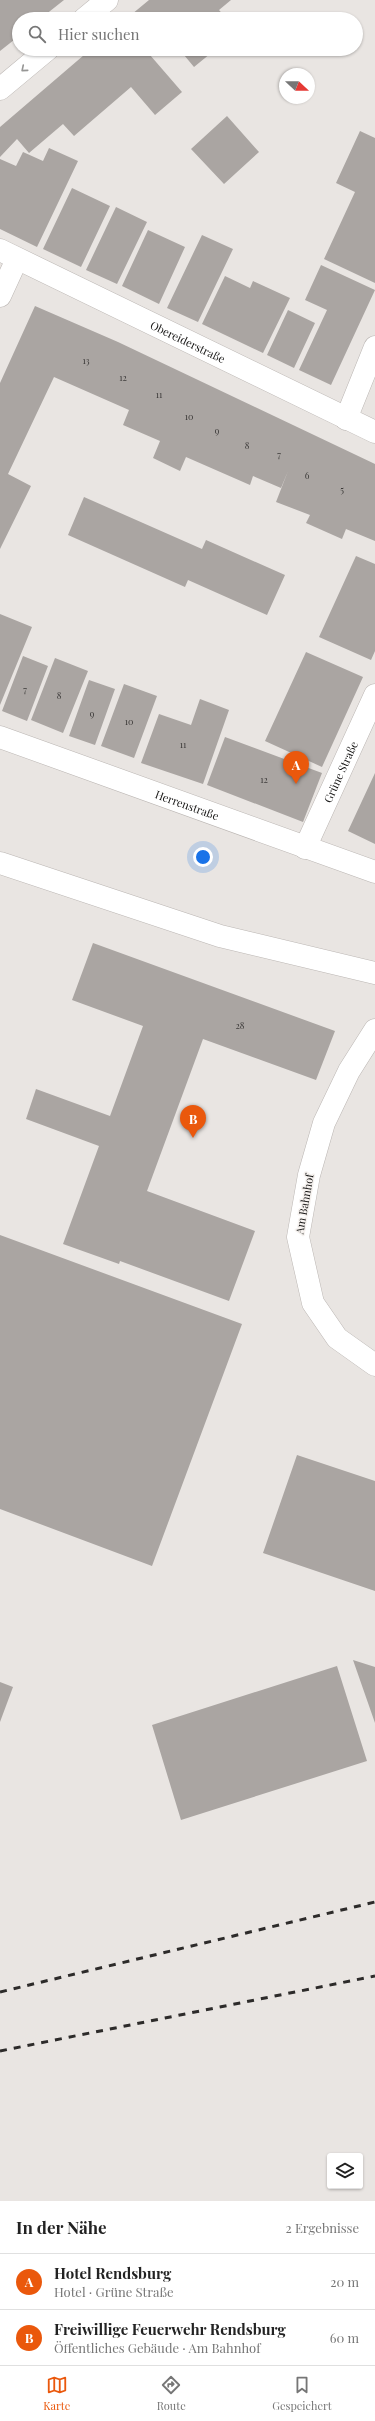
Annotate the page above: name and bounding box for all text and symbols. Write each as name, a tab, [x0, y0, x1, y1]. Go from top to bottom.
search box	[12, 12, 363, 56]
icon: search	[26, 23, 48, 45]
text: Hier suchen	[58, 24, 140, 44]
one-way arrow	[21, 64, 29, 71]
north arrow	[279, 68, 315, 104]
street label: Obereiderstraße	[148, 317, 228, 366]
house number: 13	[82, 354, 90, 366]
house number: 12	[119, 371, 127, 383]
house number: 11	[156, 388, 163, 400]
house number: 10	[185, 410, 193, 422]
house number: 9	[215, 424, 220, 436]
house number: 8	[245, 439, 250, 451]
house number: 7	[277, 448, 281, 460]
house number: 6	[305, 469, 310, 481]
house number: 5	[340, 483, 344, 495]
house number: 7	[23, 683, 27, 695]
house number: 8	[57, 689, 62, 701]
house number: 9	[90, 707, 95, 719]
house number: 10	[125, 715, 133, 727]
house number: 11	[180, 738, 187, 750]
street label: Grüne Straße	[319, 738, 361, 805]
pin: A	[283, 751, 309, 784]
house number: 12	[260, 773, 268, 785]
street label: Herrenstraße	[153, 786, 222, 823]
your location	[193, 847, 213, 867]
house number: 28	[236, 1019, 245, 1031]
pin: B	[180, 1105, 206, 1138]
street label: Am Bahnhof	[291, 1171, 317, 1236]
map controls	[327, 2153, 363, 2189]
button: layers	[327, 2153, 363, 2189]
text: In der Nähe	[16, 2216, 107, 2238]
text: 2 Ergebnisse	[285, 2219, 359, 2236]
text: Hotel Rendsburg	[54, 2263, 171, 2283]
text: A	[25, 2273, 33, 2290]
text: 20 m	[330, 2273, 359, 2290]
text: Hotel · Grüne Straße	[54, 2283, 174, 2300]
text: Freiwillige Feuerwehr Rendsburg	[54, 2319, 286, 2339]
text: B	[25, 2329, 33, 2346]
text: 60 m	[330, 2329, 359, 2346]
text: Öffentliches Gebäude · Am Bahnhof	[54, 2339, 261, 2356]
tab: Karte	[43, 2374, 70, 2413]
tab: Route	[157, 2374, 186, 2413]
tab: Gespeichert	[272, 2374, 332, 2413]

